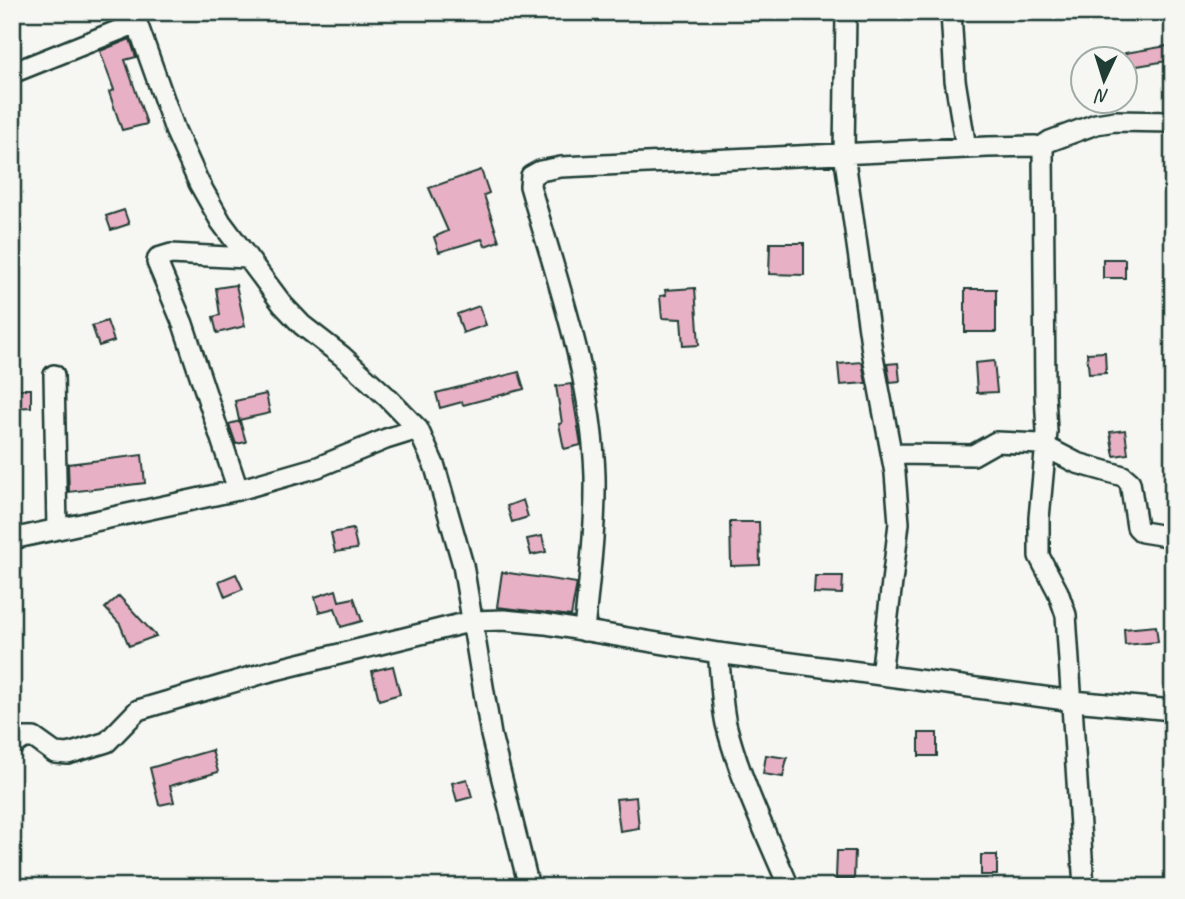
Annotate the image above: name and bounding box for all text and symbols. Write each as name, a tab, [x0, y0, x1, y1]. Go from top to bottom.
north arrow	[1070, 46, 1140, 116]
text: N	[1093, 83, 1110, 108]

